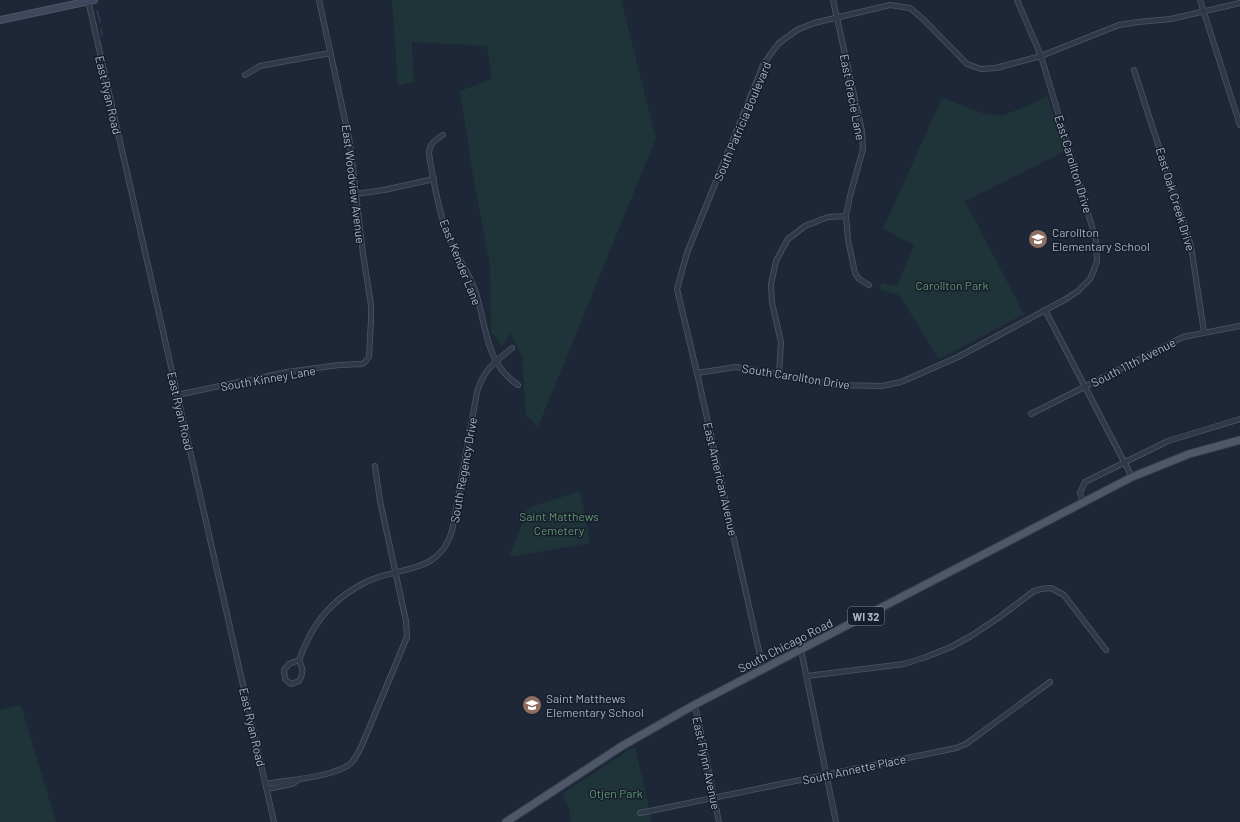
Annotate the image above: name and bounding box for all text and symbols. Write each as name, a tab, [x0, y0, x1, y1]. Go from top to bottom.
street label: East Gracie Lane	[838, 53, 868, 141]
street label: East Ryan Road	[93, 54, 125, 136]
street label: South Patricia Boulevard	[711, 59, 773, 183]
street label: East Carollton Drive	[1052, 113, 1096, 215]
street label: East Woodview Avenue	[340, 124, 368, 244]
street label: East Oak Creek Drive	[1154, 146, 1198, 252]
street label: East Kender Lane	[437, 217, 485, 307]
place label: Carollton Elementary School	[1052, 225, 1150, 253]
school or university icon: Carollton Elementary School	[1027, 228, 1049, 250]
park label: Carollton Park	[916, 278, 988, 292]
street label: South 11th Avenue	[1088, 335, 1178, 389]
street label: South Carollton Drive	[741, 361, 851, 391]
street label: South Kinney Lane	[219, 363, 317, 393]
street label: East Ryan Road	[165, 370, 197, 452]
street label: South Regency Drive	[447, 416, 479, 524]
street label: East American Avenue	[701, 421, 741, 537]
park label: Saint Matthews Cemetery	[519, 509, 599, 537]
road number: WI 32	[848, 607, 884, 625]
street label: South Chicago Road	[735, 615, 835, 675]
street label: East Ryan Road	[237, 686, 269, 768]
place label: Saint Matthews Elementary School	[546, 691, 644, 719]
school or university icon: Saint Matthews Elementary School	[521, 694, 543, 716]
street label: East Flynn Avenue	[690, 715, 724, 811]
street label: South Annette Place	[801, 751, 907, 787]
park label: Otjen Park	[589, 786, 643, 800]

